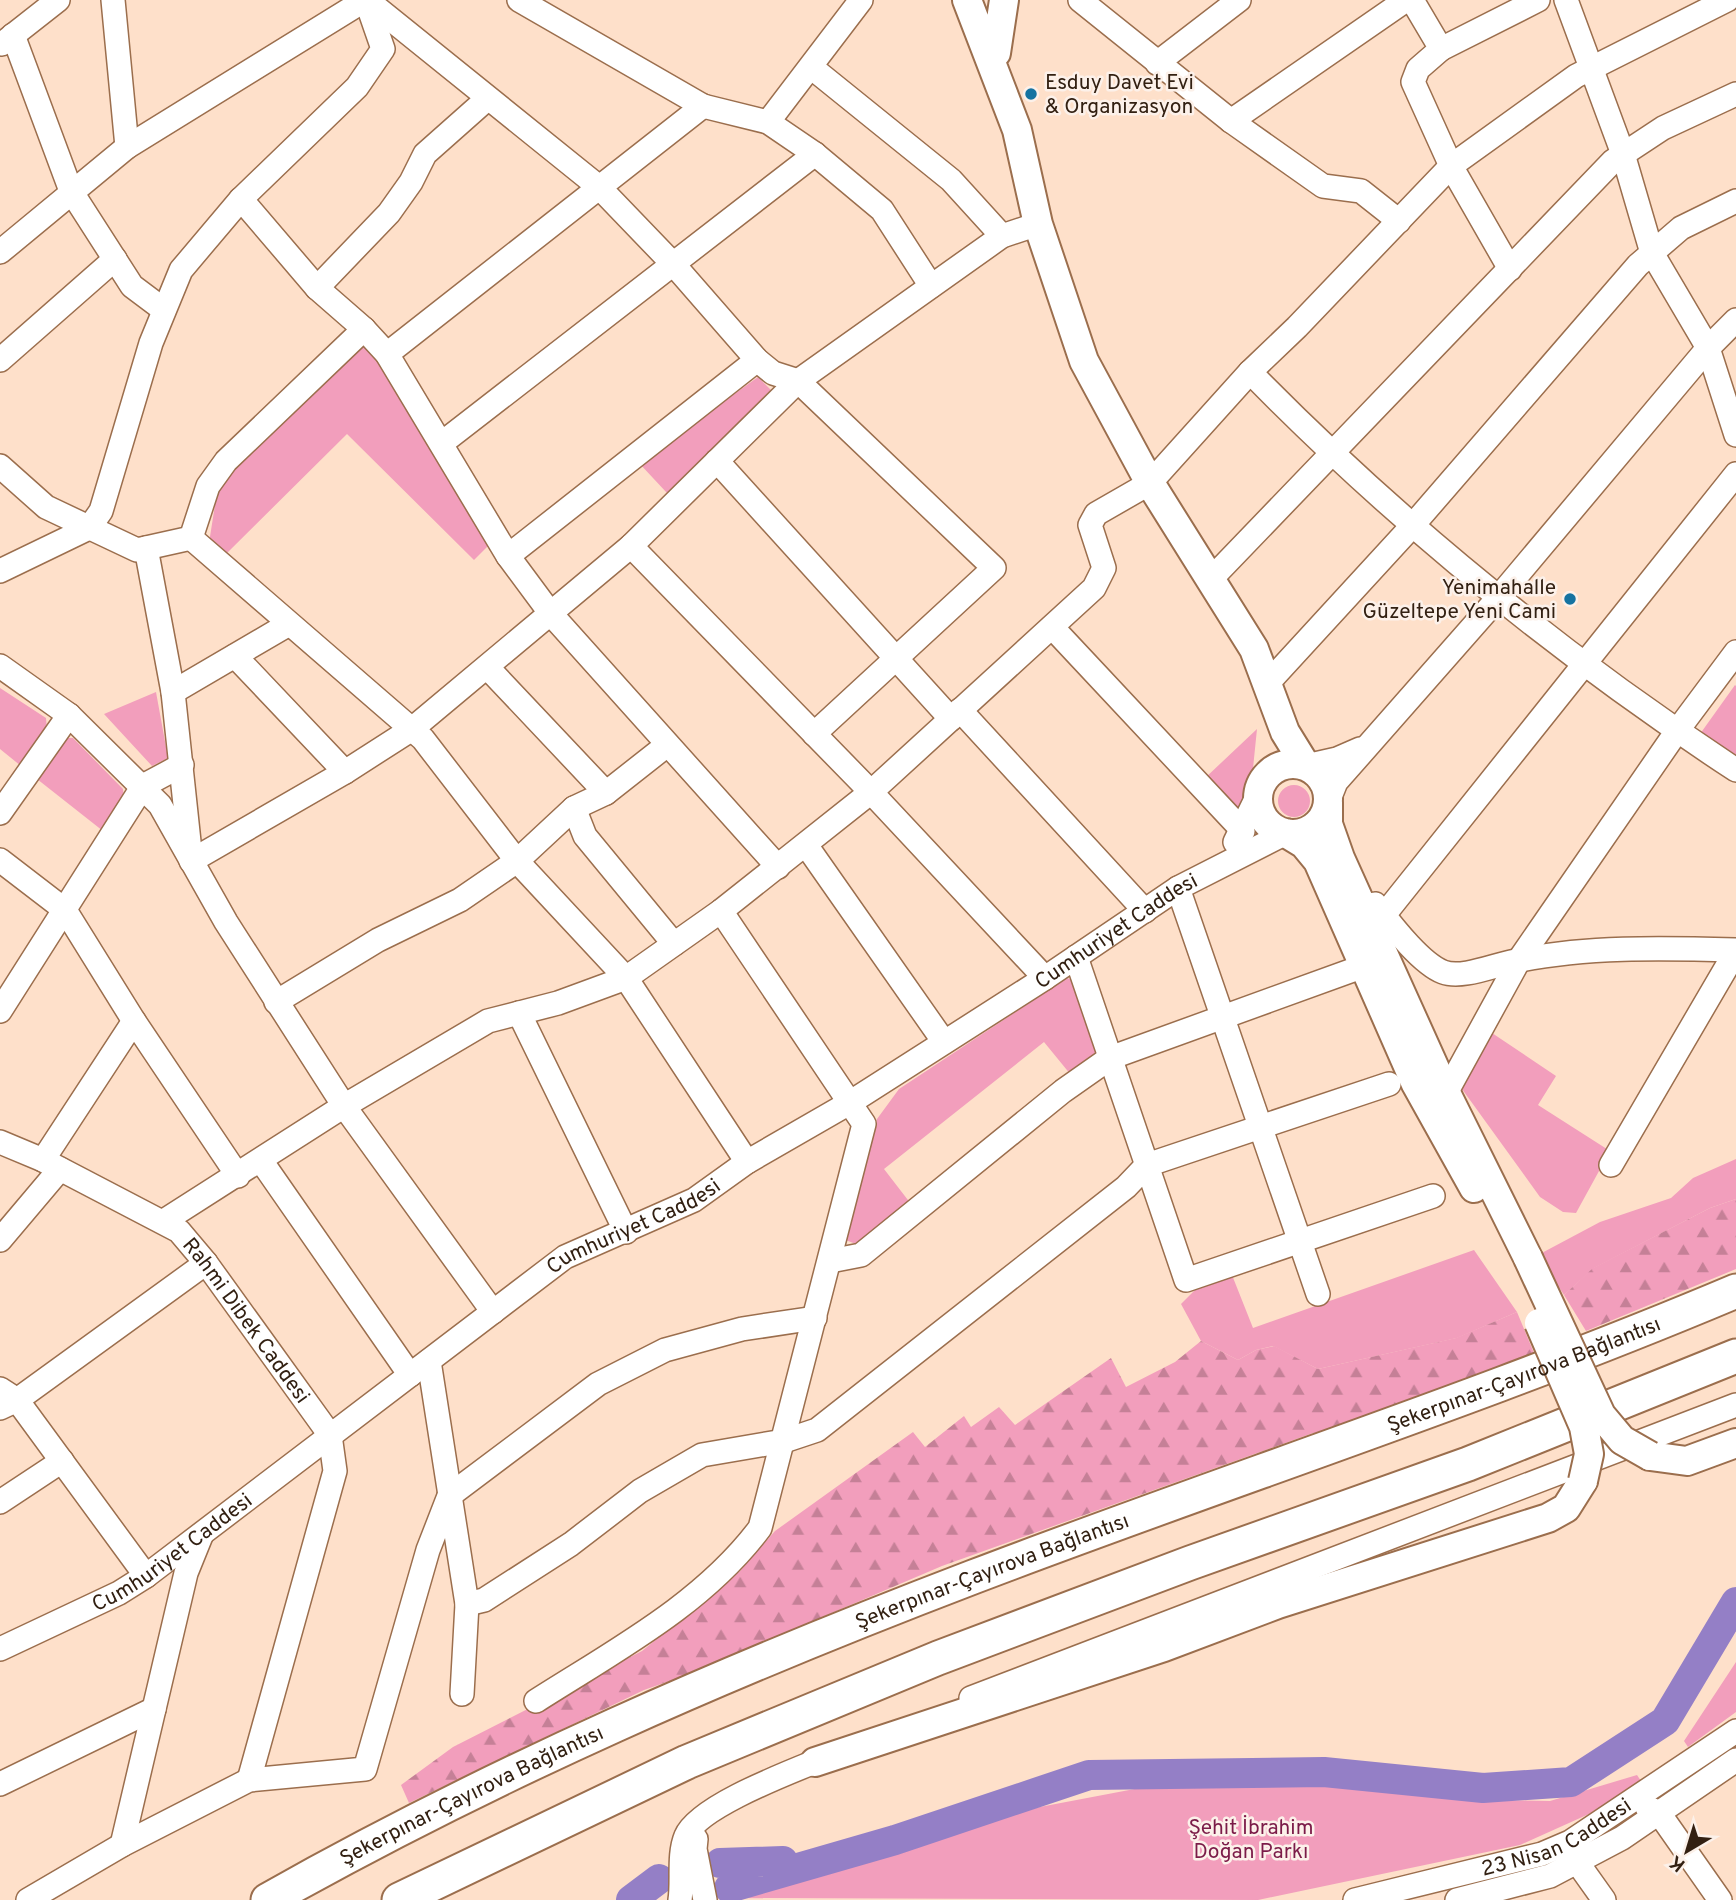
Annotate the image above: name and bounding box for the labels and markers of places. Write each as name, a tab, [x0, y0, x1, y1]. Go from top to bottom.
place label: Esduy Davet Evi & Organizasyon	[1045, 70, 1194, 121]
marker: Esduy Davet Evi & Organizasyon	[1023, 86, 1039, 102]
place label: Yenimahalle Güzeltepe Yeni Cami	[1363, 575, 1556, 626]
marker: Yenimahalle Güzeltepe Yeni Cami	[1562, 591, 1578, 607]

